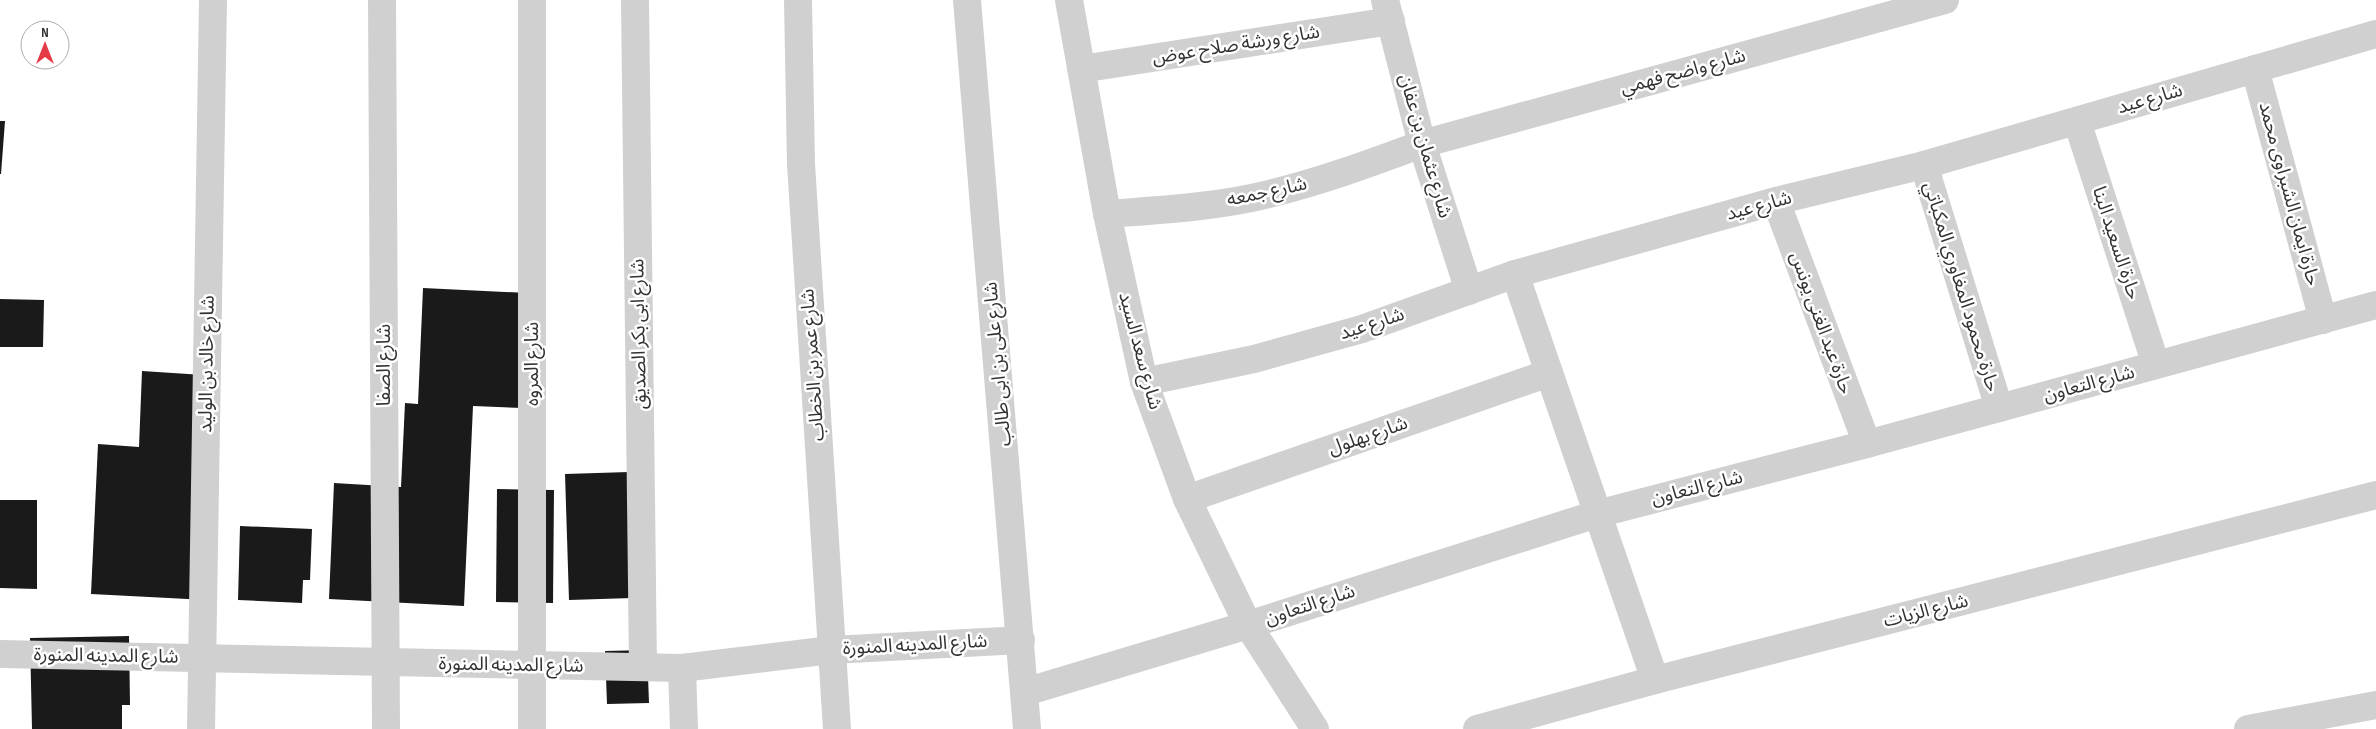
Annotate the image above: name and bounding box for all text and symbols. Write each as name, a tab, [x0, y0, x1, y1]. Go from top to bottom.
north arrow	[20, 20, 70, 70]
street label: شارع ورشة صلاح عوض	[1151, 20, 1321, 71]
text: N	[41, 24, 49, 41]
street label: شارع واضح فهمي	[1618, 44, 1749, 102]
street label: شارع عثمان بن عفان	[1392, 71, 1457, 221]
street label: شارع عيد	[2115, 79, 2186, 120]
street label: حارة ايمان الشبراوى محمد	[2253, 100, 2325, 288]
street label: شارع جمعه	[1225, 172, 1309, 213]
street label: حارة محمود المغاوري المكباتي	[1916, 179, 2004, 395]
street label: حارة السعيد البنا	[2087, 184, 2145, 302]
street label: شارع عيد	[1724, 186, 1795, 227]
street label: حارة عبد الغنى يونس	[1785, 249, 1857, 397]
street label: شارع ابى بكر الصديق	[626, 258, 653, 410]
street label: شارع على بن ابى طالب	[979, 281, 1018, 447]
street label: شارع عمر بن الخطاب	[796, 288, 831, 442]
street label: شارع سعد السيد	[1112, 290, 1167, 413]
street label: شارع خالد بن الوليد	[194, 295, 221, 433]
street label: شارع عيد	[1337, 303, 1408, 346]
street label: شارع المروه	[521, 322, 545, 406]
street label: شارع الصفا	[373, 324, 397, 406]
street label: شارع التعاون	[2041, 361, 2137, 408]
street label: شارع بهلول	[1325, 412, 1411, 461]
street label: شارع التعاون	[1649, 466, 1745, 511]
street label: شارع التعاون	[1262, 580, 1358, 631]
street label: شارع الزيات	[1881, 589, 1971, 634]
street label: شارع المدينه المنورة	[842, 630, 988, 661]
street label: شارع المدينه المنورة	[33, 643, 179, 670]
street label: شارع المدينه المنورة	[438, 652, 584, 679]

